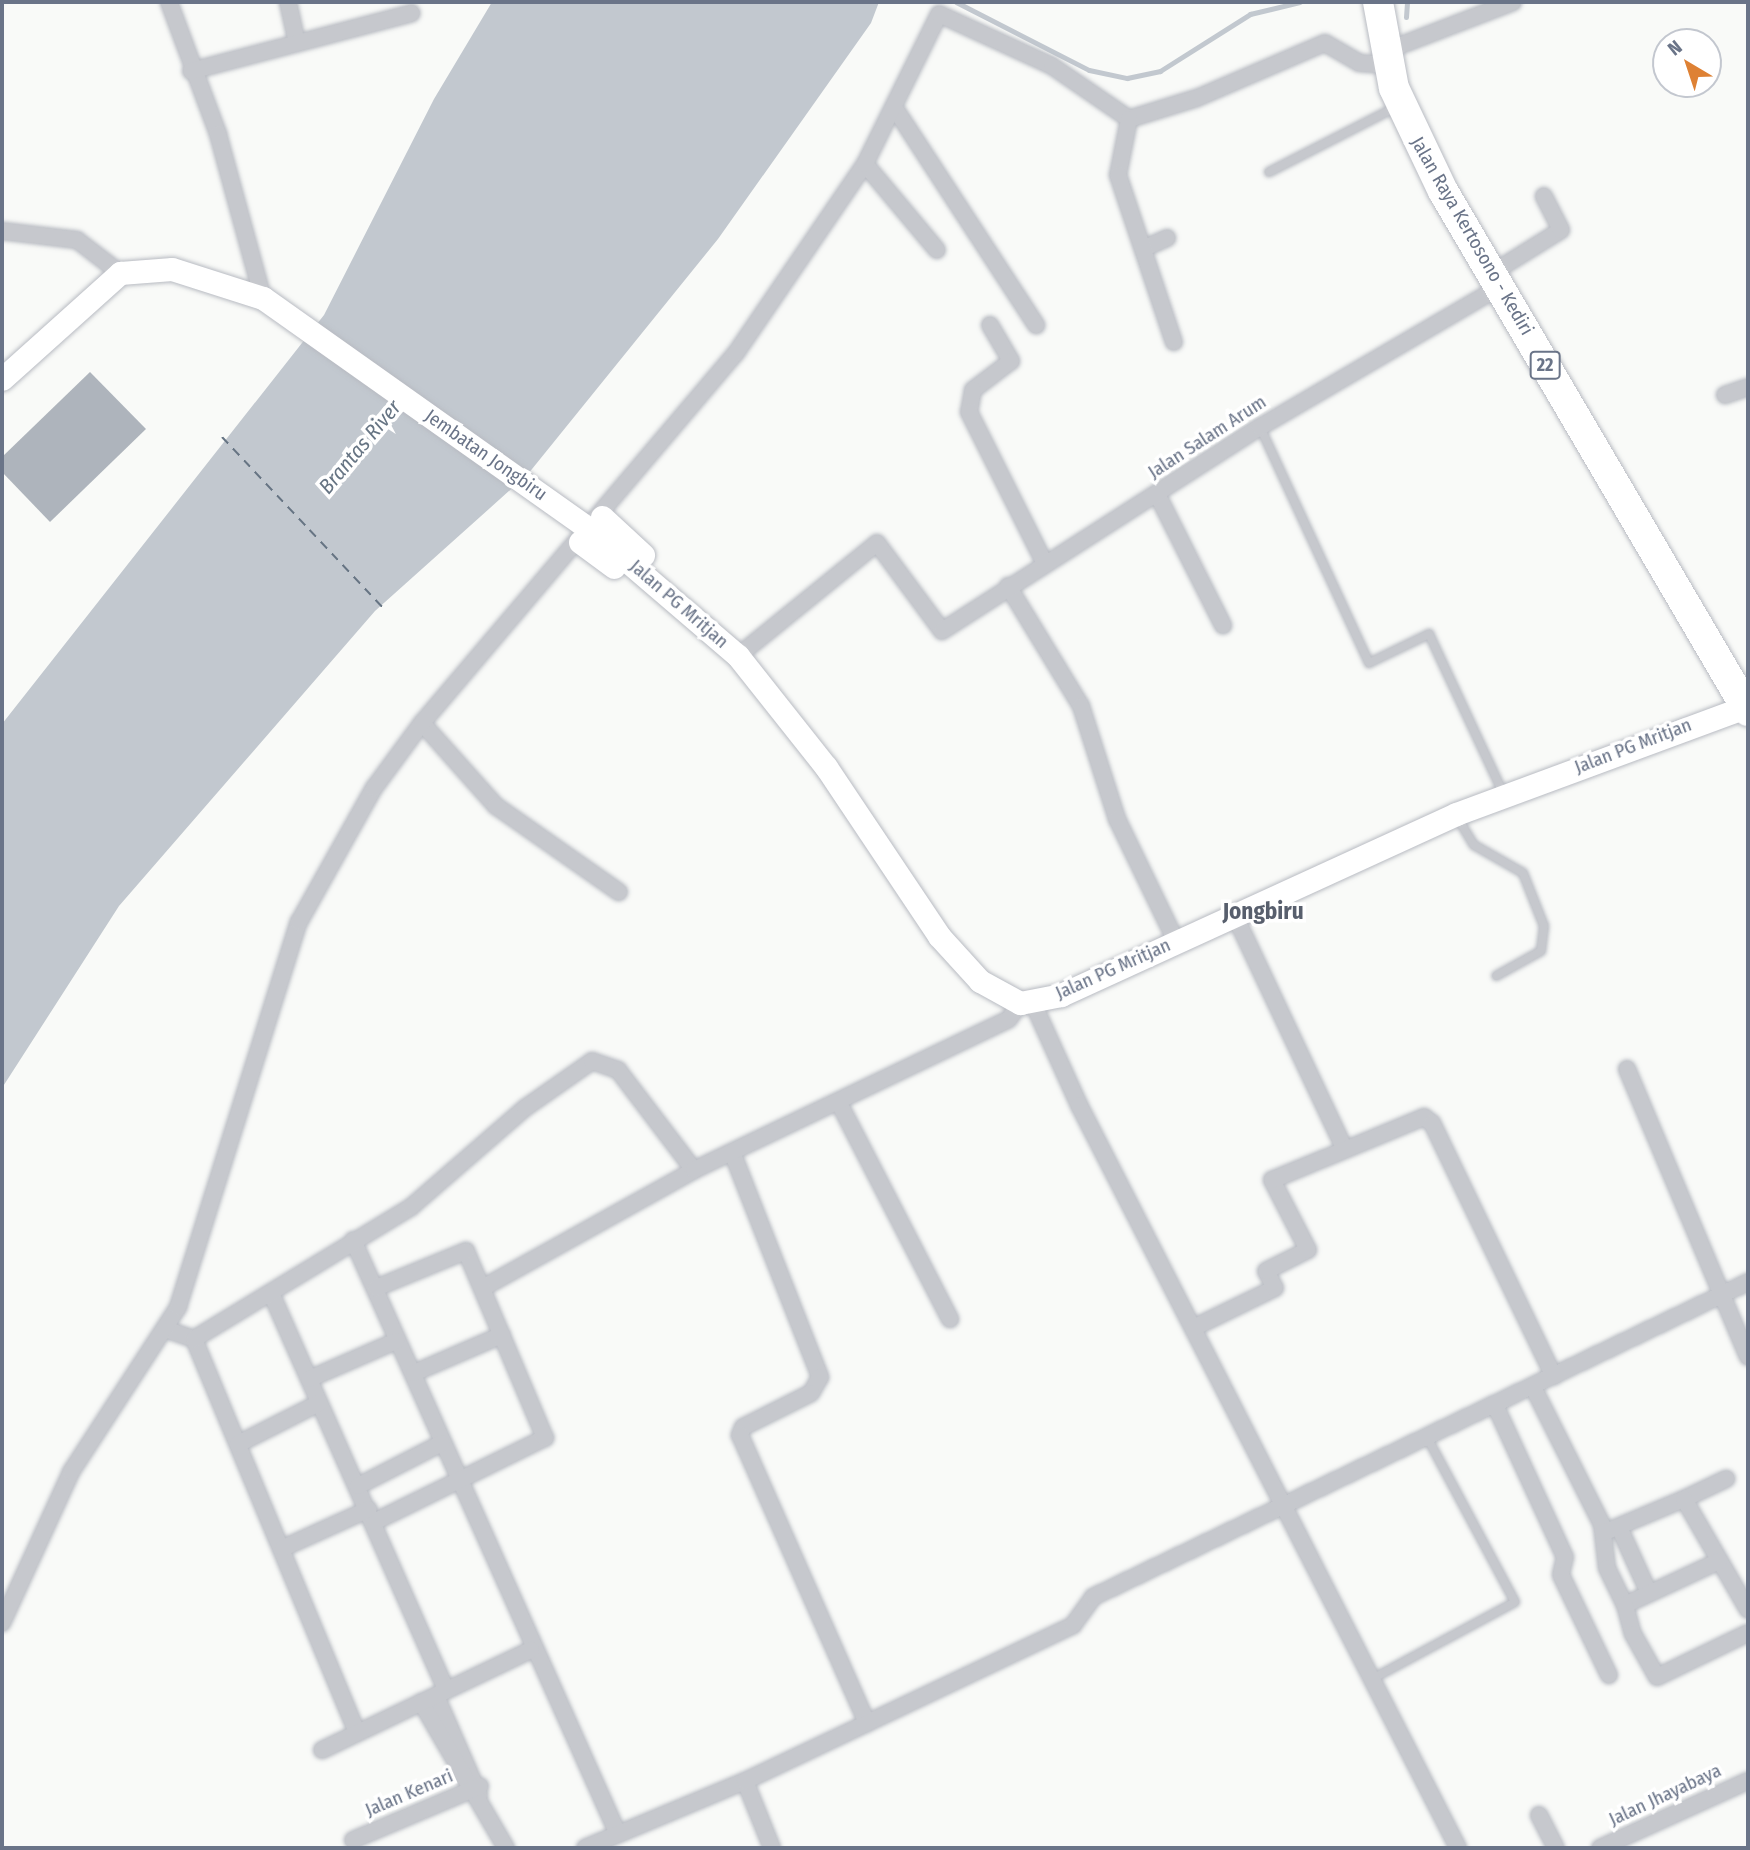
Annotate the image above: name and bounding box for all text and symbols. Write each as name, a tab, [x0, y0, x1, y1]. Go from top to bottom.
north arrow	[1652, 28, 1722, 98]
text: N	[1663, 35, 1686, 60]
street label: Jalan Raya Kertosono - Kediri	[1406, 133, 1538, 339]
road number: 22	[1529, 351, 1561, 380]
street label: Jalan Salam Arum	[1144, 390, 1270, 484]
water label: Brantas River	[314, 395, 406, 499]
street label: Jembatan Jongbiru	[421, 404, 551, 506]
street label: Jalan PG Mritjan	[625, 555, 733, 653]
street label: Jalan PG Mritjan	[1571, 713, 1695, 779]
district label: Jongbiru	[1222, 897, 1304, 925]
street label: Jalan PG Mritjan	[1052, 933, 1174, 1005]
street label: Jalan Jhayabaya	[1605, 1759, 1725, 1831]
street label: Jalan Kenari	[362, 1764, 456, 1822]

